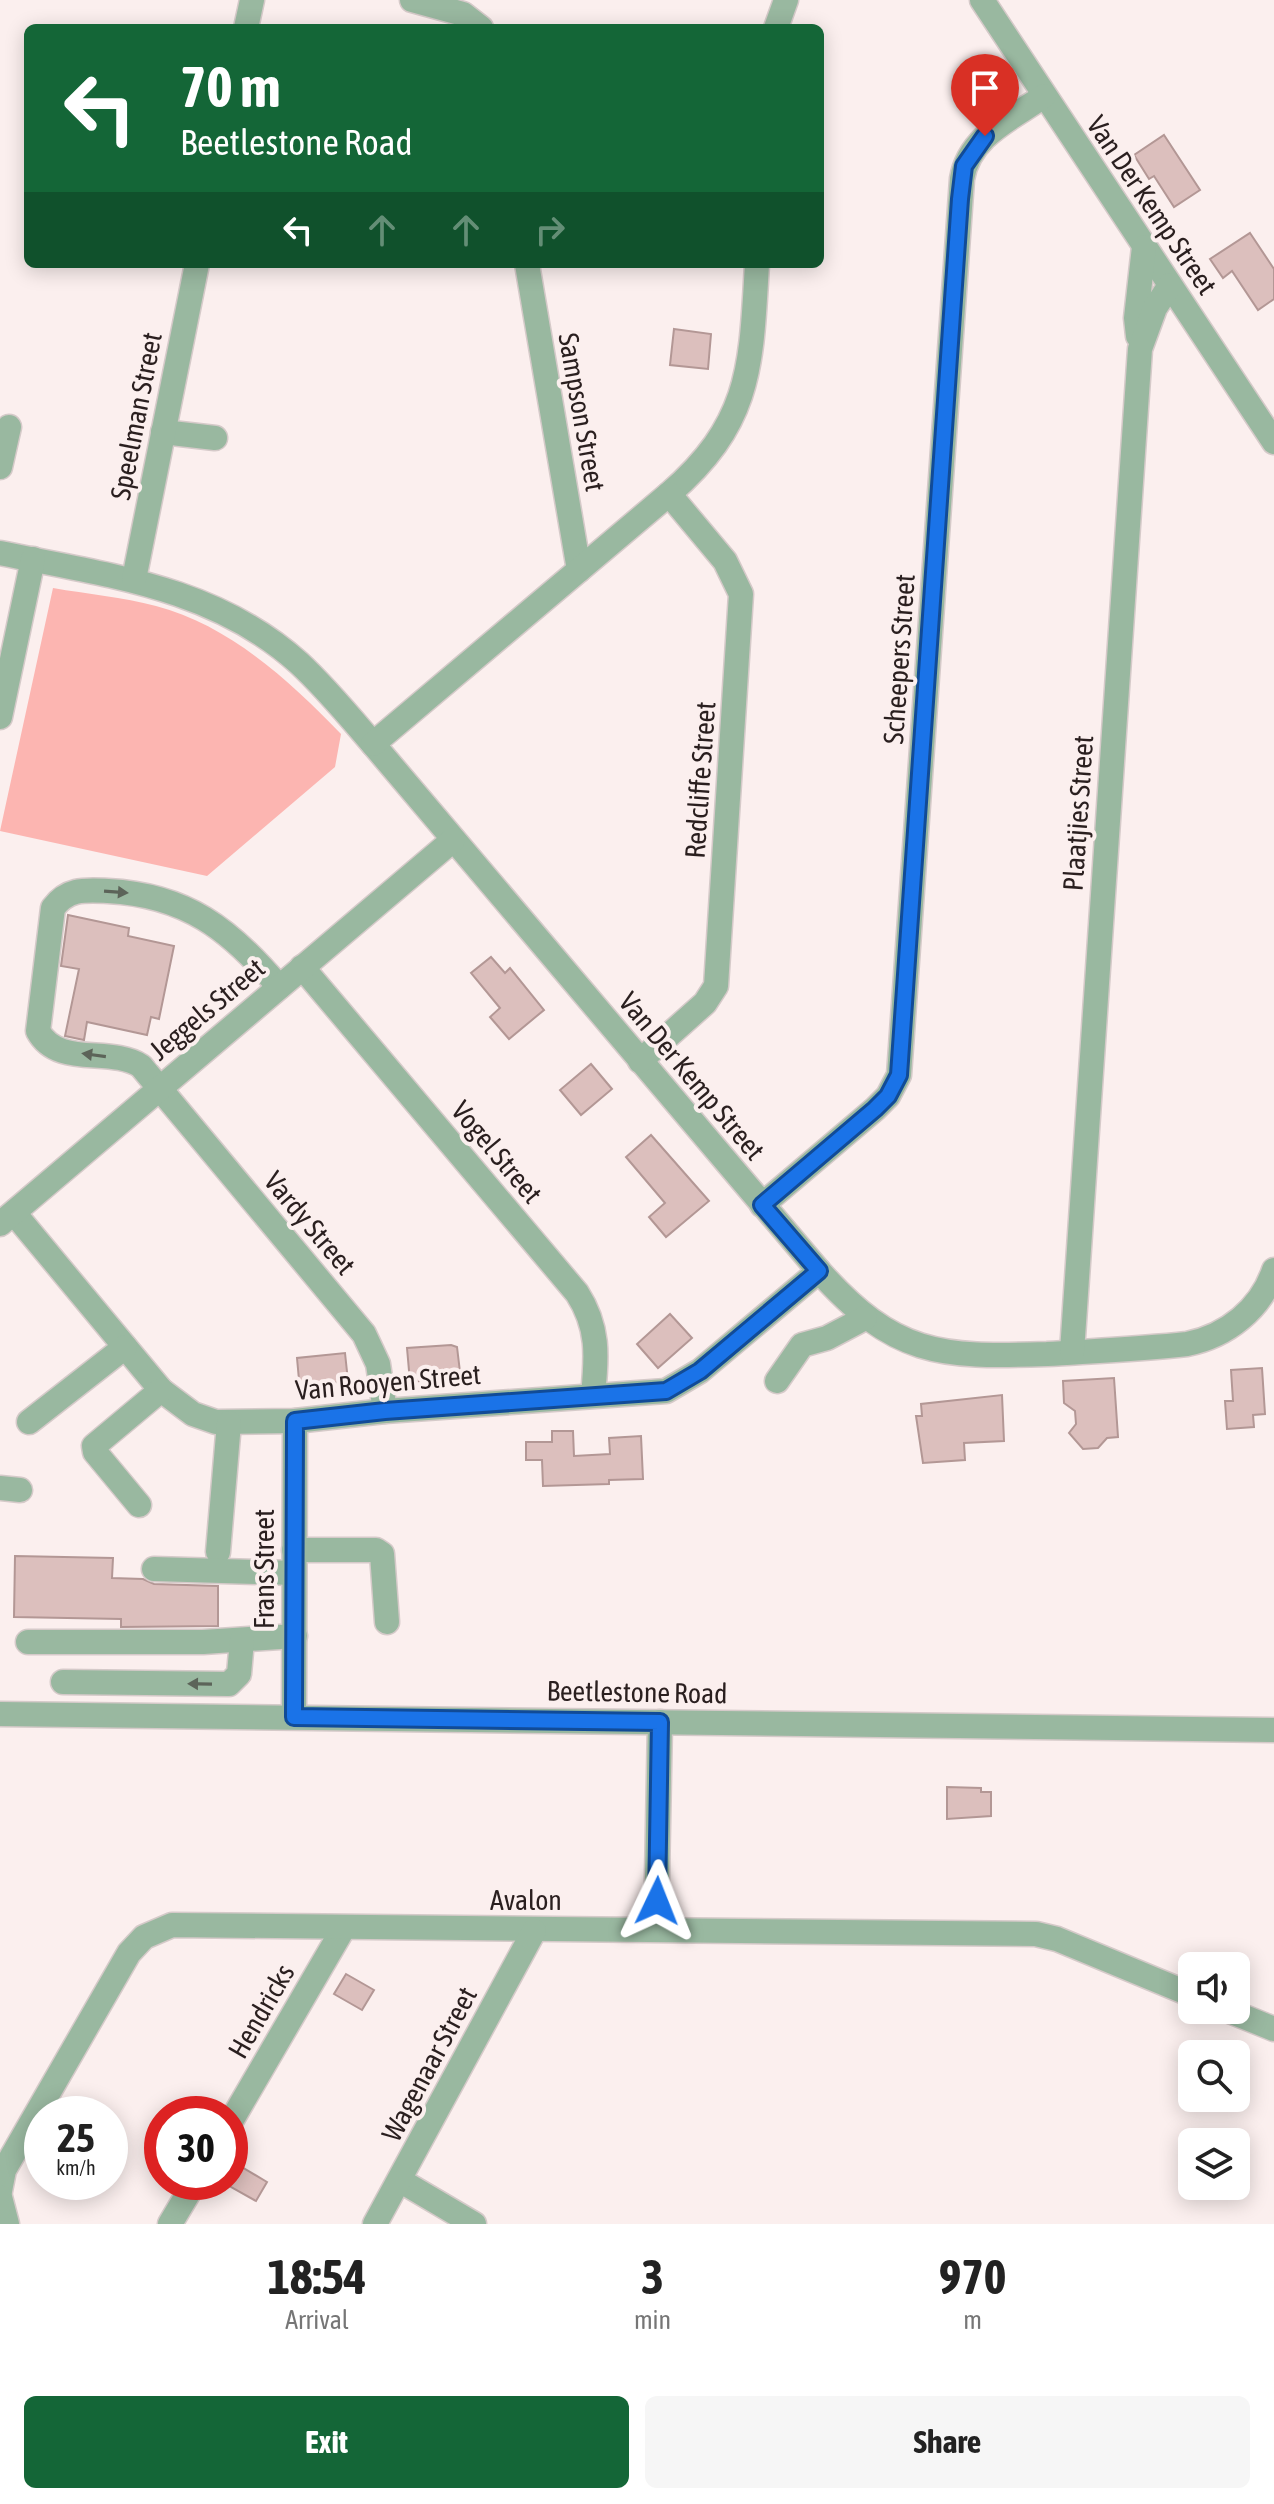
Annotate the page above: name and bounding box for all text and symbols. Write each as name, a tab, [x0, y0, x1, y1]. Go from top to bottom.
pin	[951, 54, 1019, 136]
text: 70 m	[180, 55, 281, 119]
icon: left	[48, 56, 152, 160]
icon: arrive	[963, 66, 1007, 110]
street label: Van Der Kemp Street	[1080, 110, 1224, 300]
text: Beetlestone Road	[180, 121, 413, 163]
icon: left	[276, 208, 320, 252]
icon: ahead	[360, 208, 404, 252]
icon: ahead	[444, 208, 488, 252]
icon: right	[528, 208, 572, 252]
street label: Speelman Street	[104, 330, 168, 502]
street label: Sampson Street	[552, 330, 612, 494]
street label: Scheepers Street	[877, 573, 921, 745]
street label: Redcliffe Street	[679, 700, 721, 860]
street label: Plaatjies Street	[1057, 734, 1099, 892]
one-way arrow	[104, 886, 129, 899]
street label: Jeggels Street	[143, 952, 271, 1066]
street label: Van Der Kemp Street	[613, 986, 771, 1166]
one-way arrow	[81, 1048, 106, 1061]
street label: Vogel Street	[445, 1095, 549, 1209]
street label: Vardy Street	[258, 1165, 362, 1281]
street label: Van Rooyen Street	[294, 1358, 482, 1406]
street label: Frans Street	[248, 1509, 280, 1629]
street label: Beetlestone Road	[546, 1674, 728, 1710]
one-way arrow	[187, 1678, 212, 1690]
position arrow	[615, 1859, 699, 1943]
street label: Avalon	[490, 1884, 562, 1916]
map controls	[1178, 1952, 1250, 2200]
button: sound	[1178, 1952, 1250, 2024]
street label: Hendricks	[221, 1958, 301, 2064]
street label: Wagenaar Street	[375, 1982, 483, 2146]
button: search	[1178, 2040, 1250, 2112]
speed limit sign: 30	[144, 2096, 248, 2200]
text: 25	[57, 2115, 95, 2160]
button: layers	[1178, 2128, 1250, 2200]
text: km/h	[56, 2156, 96, 2179]
text: 18:54	[268, 2249, 366, 2304]
text: 3	[641, 2249, 664, 2304]
text: 970	[939, 2249, 1006, 2304]
text: Arrival	[285, 2305, 349, 2335]
text: min	[634, 2305, 671, 2335]
text: m	[963, 2305, 982, 2335]
button: Exit	[24, 2396, 629, 2488]
button: Share	[645, 2396, 1250, 2488]

